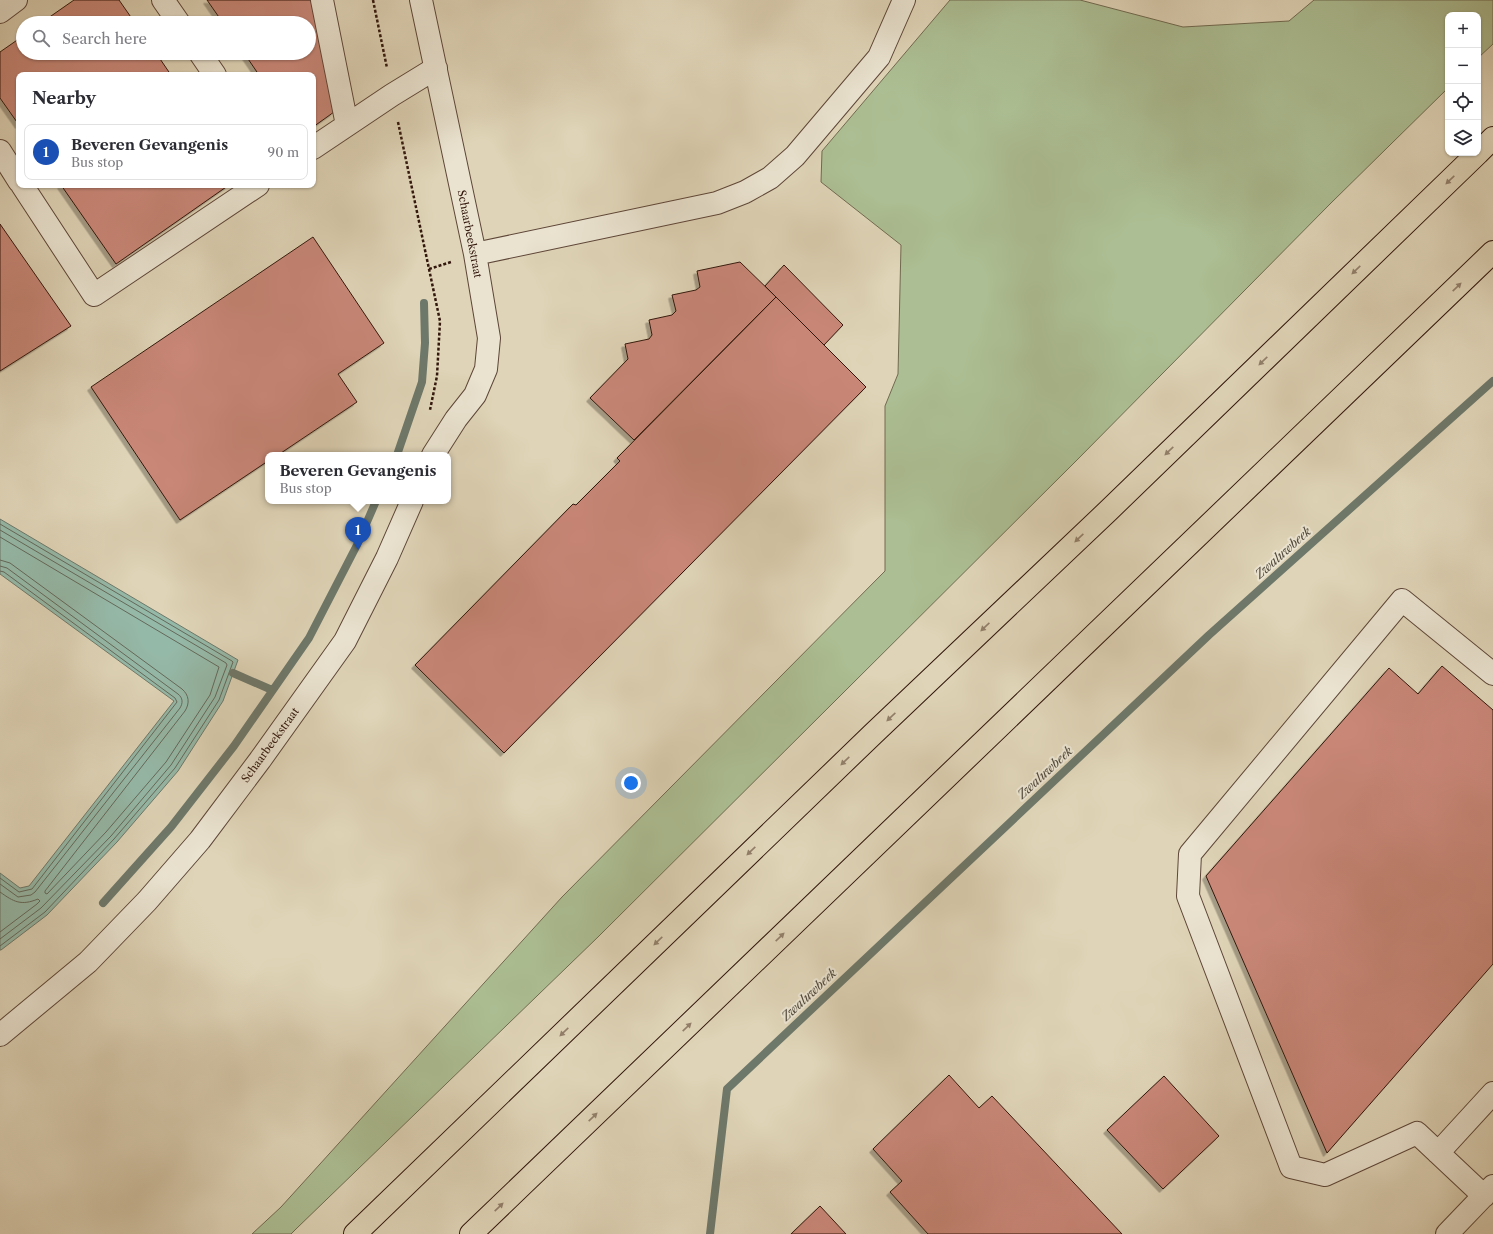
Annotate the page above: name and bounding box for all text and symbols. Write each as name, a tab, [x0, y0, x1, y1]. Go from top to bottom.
map controls	[1445, 12, 1481, 156]
button: +	[1445, 12, 1481, 48]
search box	[16, 16, 316, 60]
icon: search	[30, 27, 52, 49]
text: Search here	[62, 29, 147, 48]
button: −	[1445, 48, 1481, 84]
button: locate	[1445, 84, 1481, 120]
text: Nearby	[32, 88, 96, 108]
button: layers	[1445, 120, 1481, 156]
text: Beveren Gevangenis	[71, 135, 228, 154]
text: 1	[43, 144, 49, 160]
text: 90 m	[268, 144, 299, 160]
text: Bus stop	[71, 154, 123, 170]
one-way arrow	[1445, 175, 1455, 185]
street label: Schaarbeekstraat	[455, 189, 485, 279]
one-way arrow	[1351, 266, 1361, 275]
one-way arrow	[1452, 282, 1462, 291]
one-way arrow	[1258, 356, 1268, 366]
one-way arrow	[1164, 446, 1174, 456]
popup	[265, 452, 451, 504]
text: Beveren Gevangenis	[279, 461, 437, 480]
text: Bus stop	[279, 480, 332, 496]
pin: 1	[345, 517, 371, 550]
water label: Zwaluwbeek	[1251, 523, 1314, 582]
one-way arrow	[1074, 533, 1084, 542]
one-way arrow	[980, 622, 990, 632]
street label: Schaarbeekstraat	[238, 705, 302, 785]
one-way arrow	[885, 712, 896, 721]
water label: Zwaluwbeek	[1013, 743, 1076, 803]
one-way arrow	[840, 756, 850, 765]
your location	[621, 773, 641, 793]
one-way arrow	[746, 846, 756, 856]
one-way arrow	[775, 932, 785, 942]
one-way arrow	[653, 936, 663, 946]
water label: Zwaluwbeek	[777, 965, 840, 1025]
one-way arrow	[682, 1022, 692, 1032]
one-way arrow	[559, 1027, 569, 1036]
one-way arrow	[588, 1112, 598, 1122]
one-way arrow	[494, 1202, 504, 1212]

